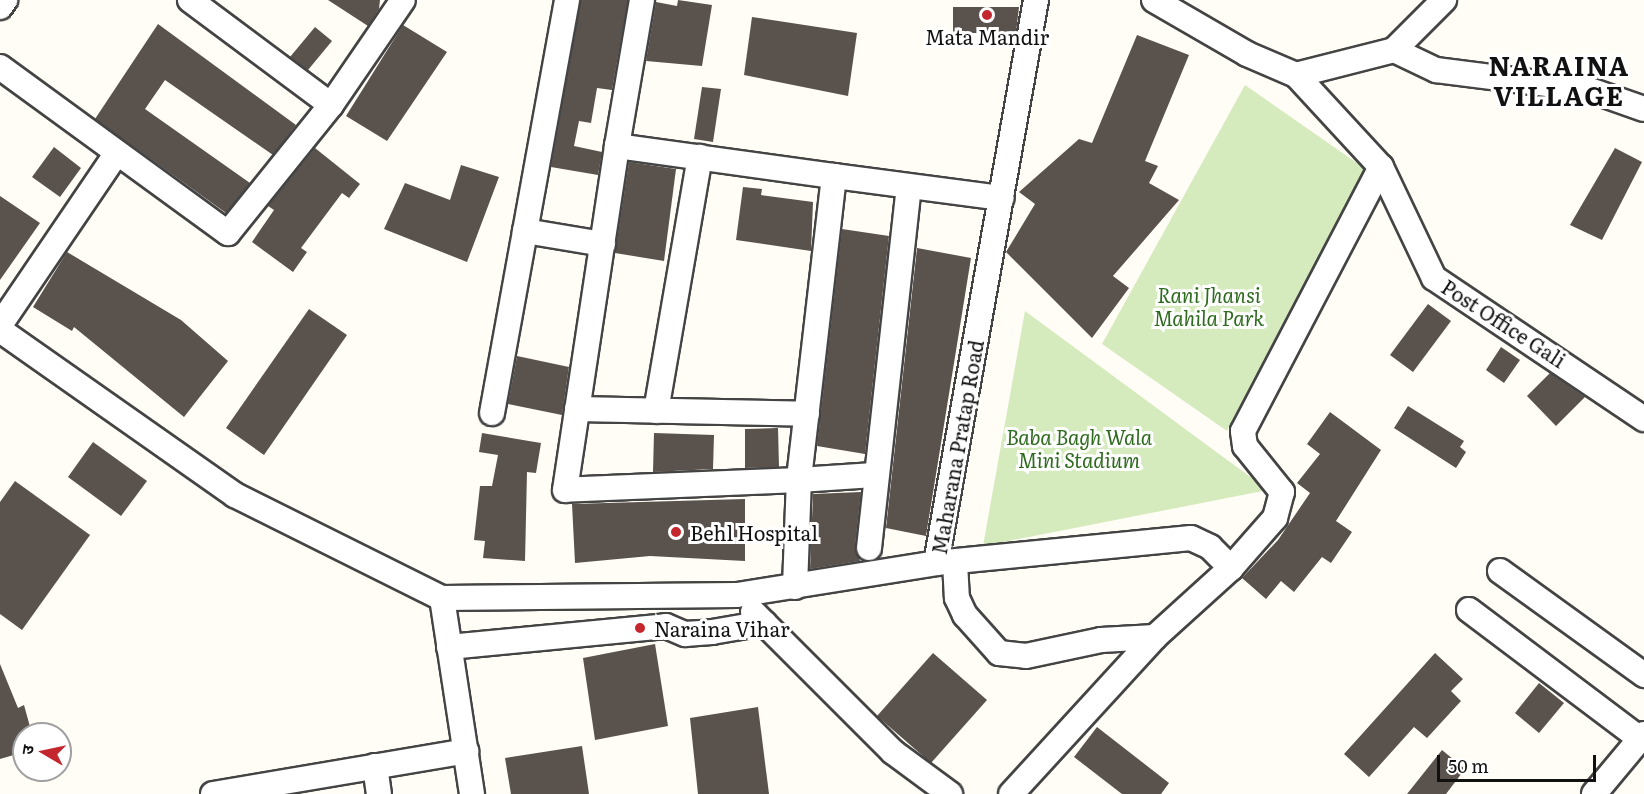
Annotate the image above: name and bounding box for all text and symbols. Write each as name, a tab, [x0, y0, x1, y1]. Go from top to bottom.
marker: Mata Mandir	[980, 8, 994, 22]
place label: Mata Mandir	[925, 24, 1049, 48]
district label: NARAINA VILLAGE	[1488, 49, 1630, 110]
street label: Post Office Gali	[1438, 274, 1570, 372]
park label: Rani Jhansi Mahila Park	[1154, 282, 1264, 329]
street label: Maharana Pratap Road	[926, 338, 988, 556]
park label: Baba Bagh Wala Mini Stadium	[1006, 424, 1152, 471]
place label: Behl Hospital	[690, 520, 818, 544]
marker: Behl Hospital	[667, 523, 685, 541]
place label: Naraina Vihar	[654, 616, 790, 640]
marker: Naraina Vihar	[631, 619, 649, 637]
north arrow	[12, 722, 72, 782]
text: उ	[14, 743, 39, 756]
scale bar	[1440, 743, 1599, 781]
text: 50 m	[1448, 752, 1489, 779]

